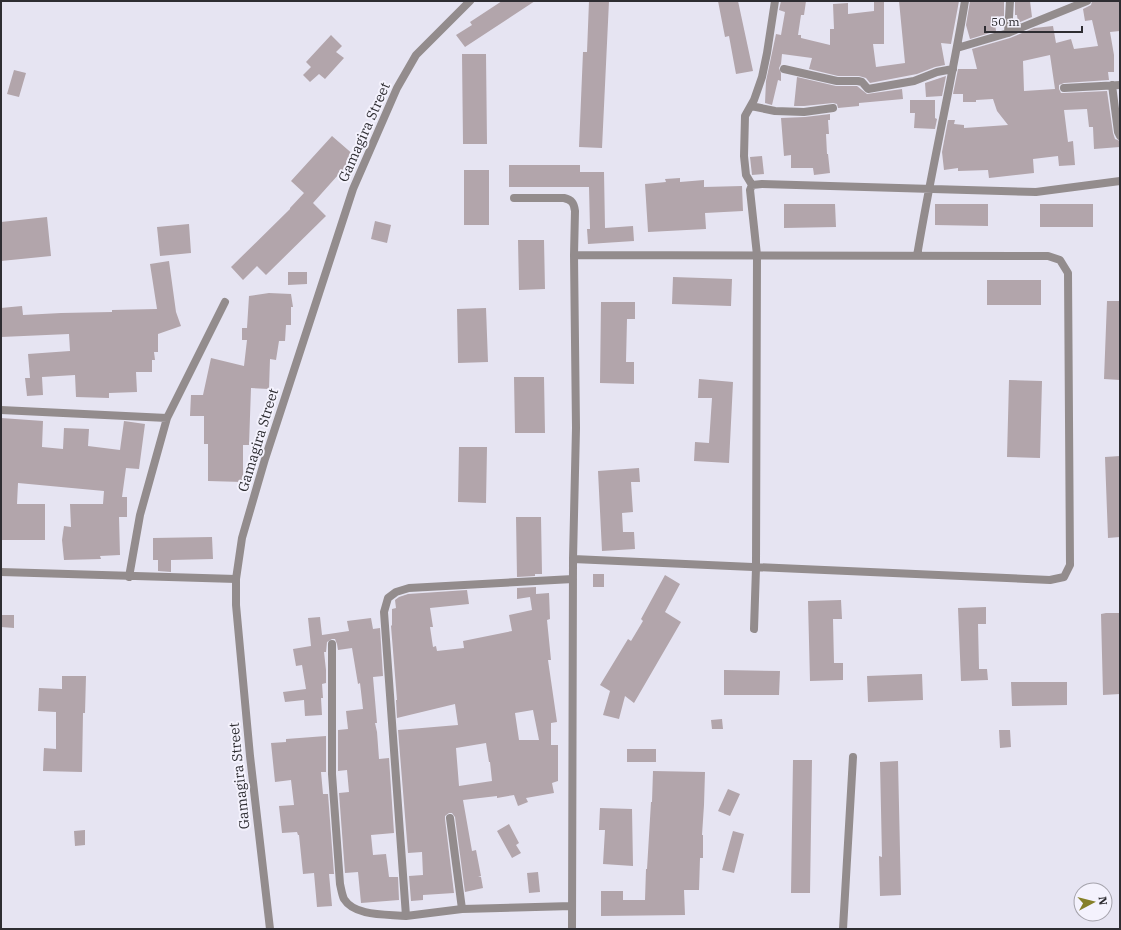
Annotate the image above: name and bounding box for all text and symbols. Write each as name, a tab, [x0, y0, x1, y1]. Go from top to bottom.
scale bar	[985, 8, 1082, 34]
text: 50 m	[991, 14, 1020, 29]
street label: Gamagira Street	[334, 79, 394, 185]
street label: Gamagira Street	[234, 386, 282, 494]
street label: Gamagira Street	[224, 722, 254, 830]
north arrow	[1073, 882, 1113, 922]
text: N	[1095, 896, 1110, 906]

